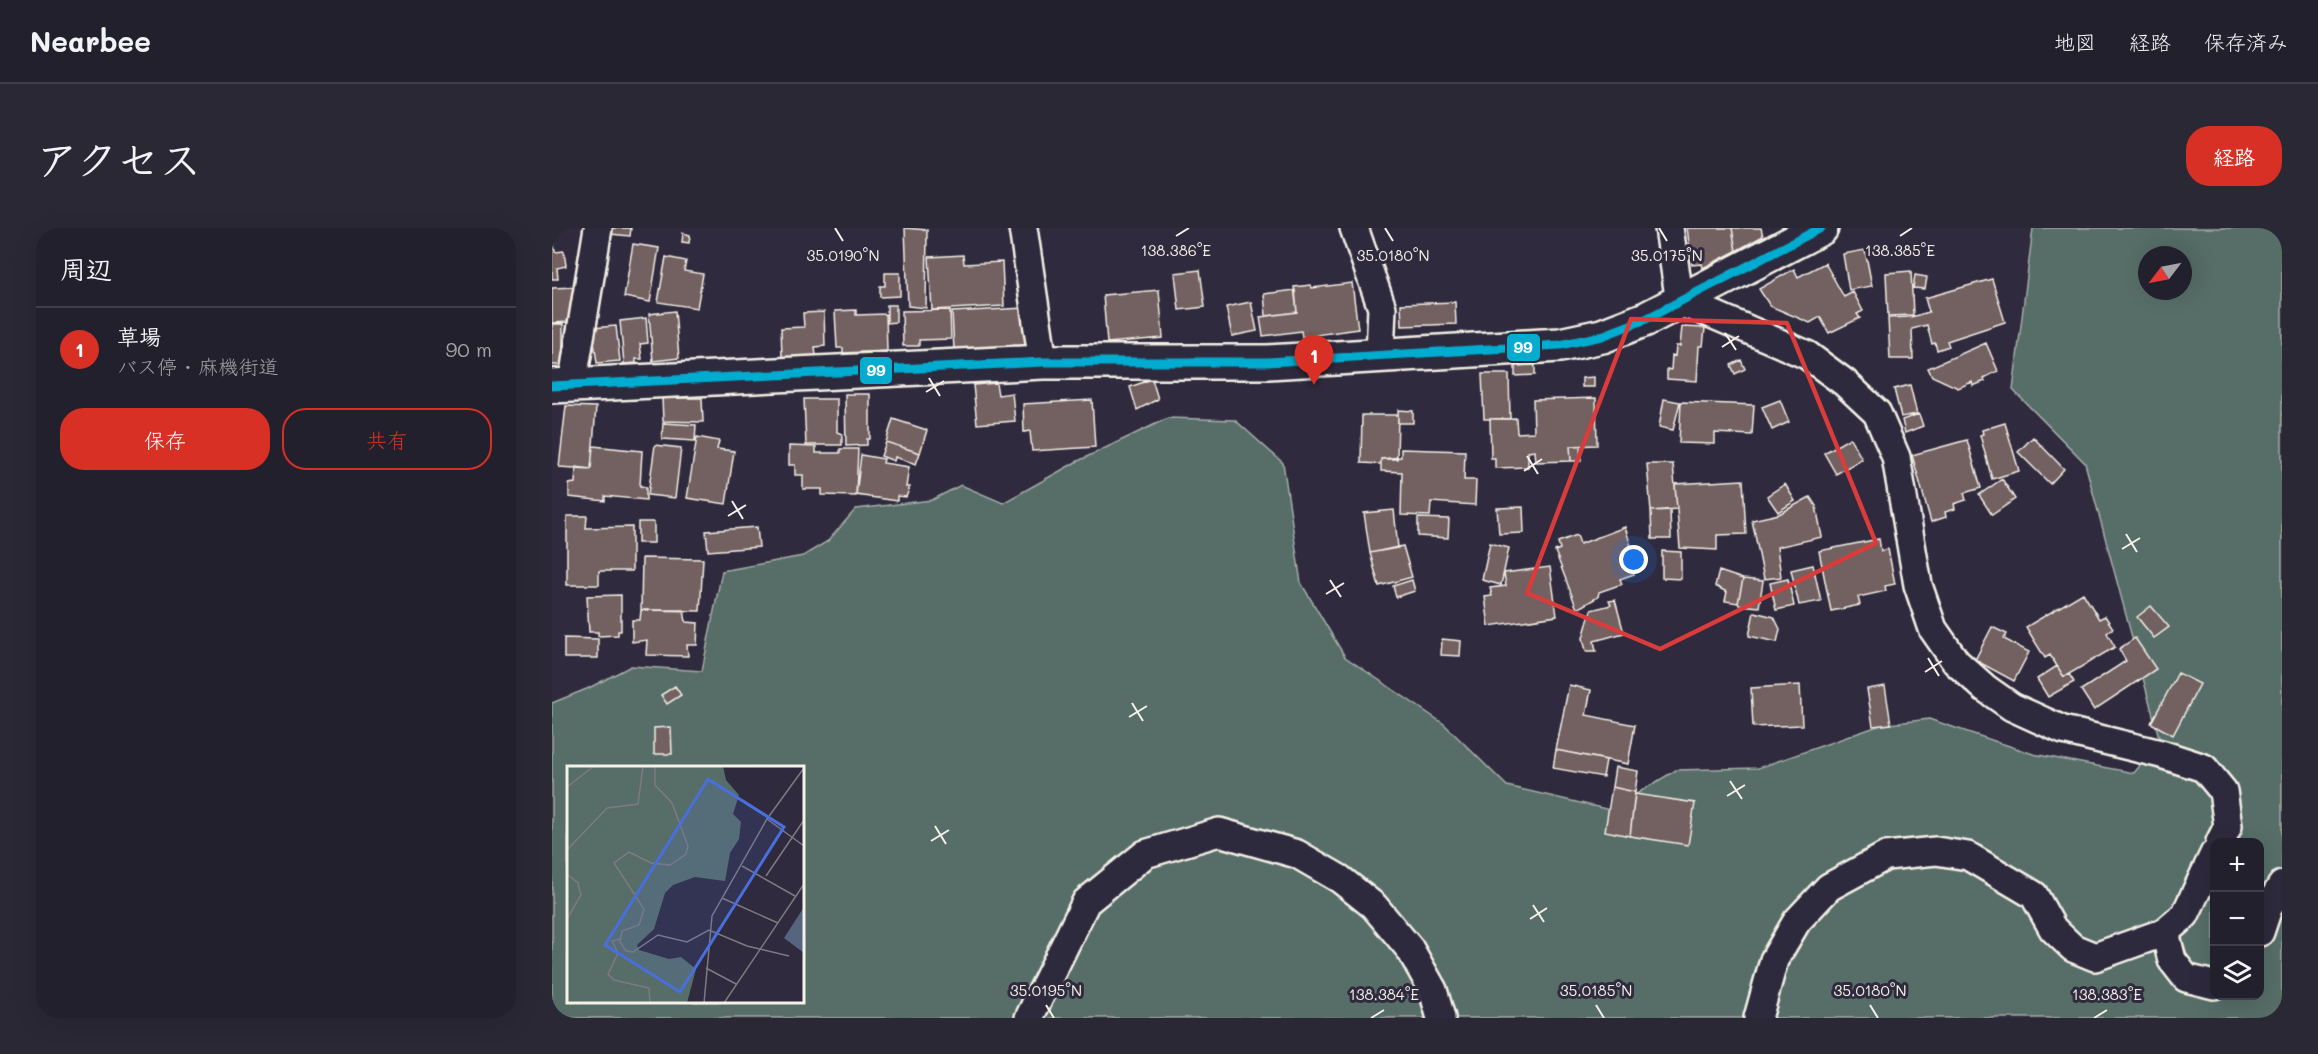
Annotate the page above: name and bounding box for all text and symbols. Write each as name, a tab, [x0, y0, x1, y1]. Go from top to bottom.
text: Nearbee	[30, 23, 151, 59]
text: 地図	[2054, 28, 2096, 55]
text: 経路	[2129, 28, 2171, 55]
text: 保存済み	[2204, 28, 2288, 55]
button: 経路	[2186, 126, 2282, 186]
text: アクセス	[36, 131, 201, 186]
text: 138.386°E	[1141, 240, 1212, 260]
text: 138.385°E	[1865, 240, 1935, 260]
text: 35.0190°N	[807, 245, 879, 265]
text: 35.0180°N	[1356, 245, 1430, 265]
text: 35.0175°N	[1631, 245, 1703, 265]
north arrow	[2138, 246, 2192, 300]
text: 周辺	[60, 252, 112, 286]
text: 草場	[117, 322, 161, 351]
line badge: 99	[1506, 333, 1541, 362]
text: 1	[75, 336, 84, 362]
text: 90 m	[446, 336, 492, 362]
pin: 1	[1294, 336, 1334, 385]
text: 99	[1513, 336, 1533, 357]
text: バス停 · 麻機街道	[117, 353, 279, 379]
line badge: 99	[859, 356, 893, 385]
text: 99	[866, 359, 886, 380]
button: 保存	[60, 408, 270, 470]
button: 共有	[282, 408, 492, 470]
your location	[1619, 545, 1648, 574]
inset map	[567, 766, 804, 1003]
map controls	[2210, 838, 2264, 1000]
button: +	[2210, 838, 2264, 892]
button: −	[2210, 892, 2264, 946]
button: layers	[2210, 946, 2264, 1000]
text: 35.0195°N	[1010, 980, 1082, 1000]
text: 35.0185°N	[1560, 980, 1632, 1000]
text: 35.0180°N	[1833, 980, 1907, 1000]
text: 138.384°E	[1349, 984, 1419, 1004]
text: 138.383°E	[2072, 984, 2142, 1004]

